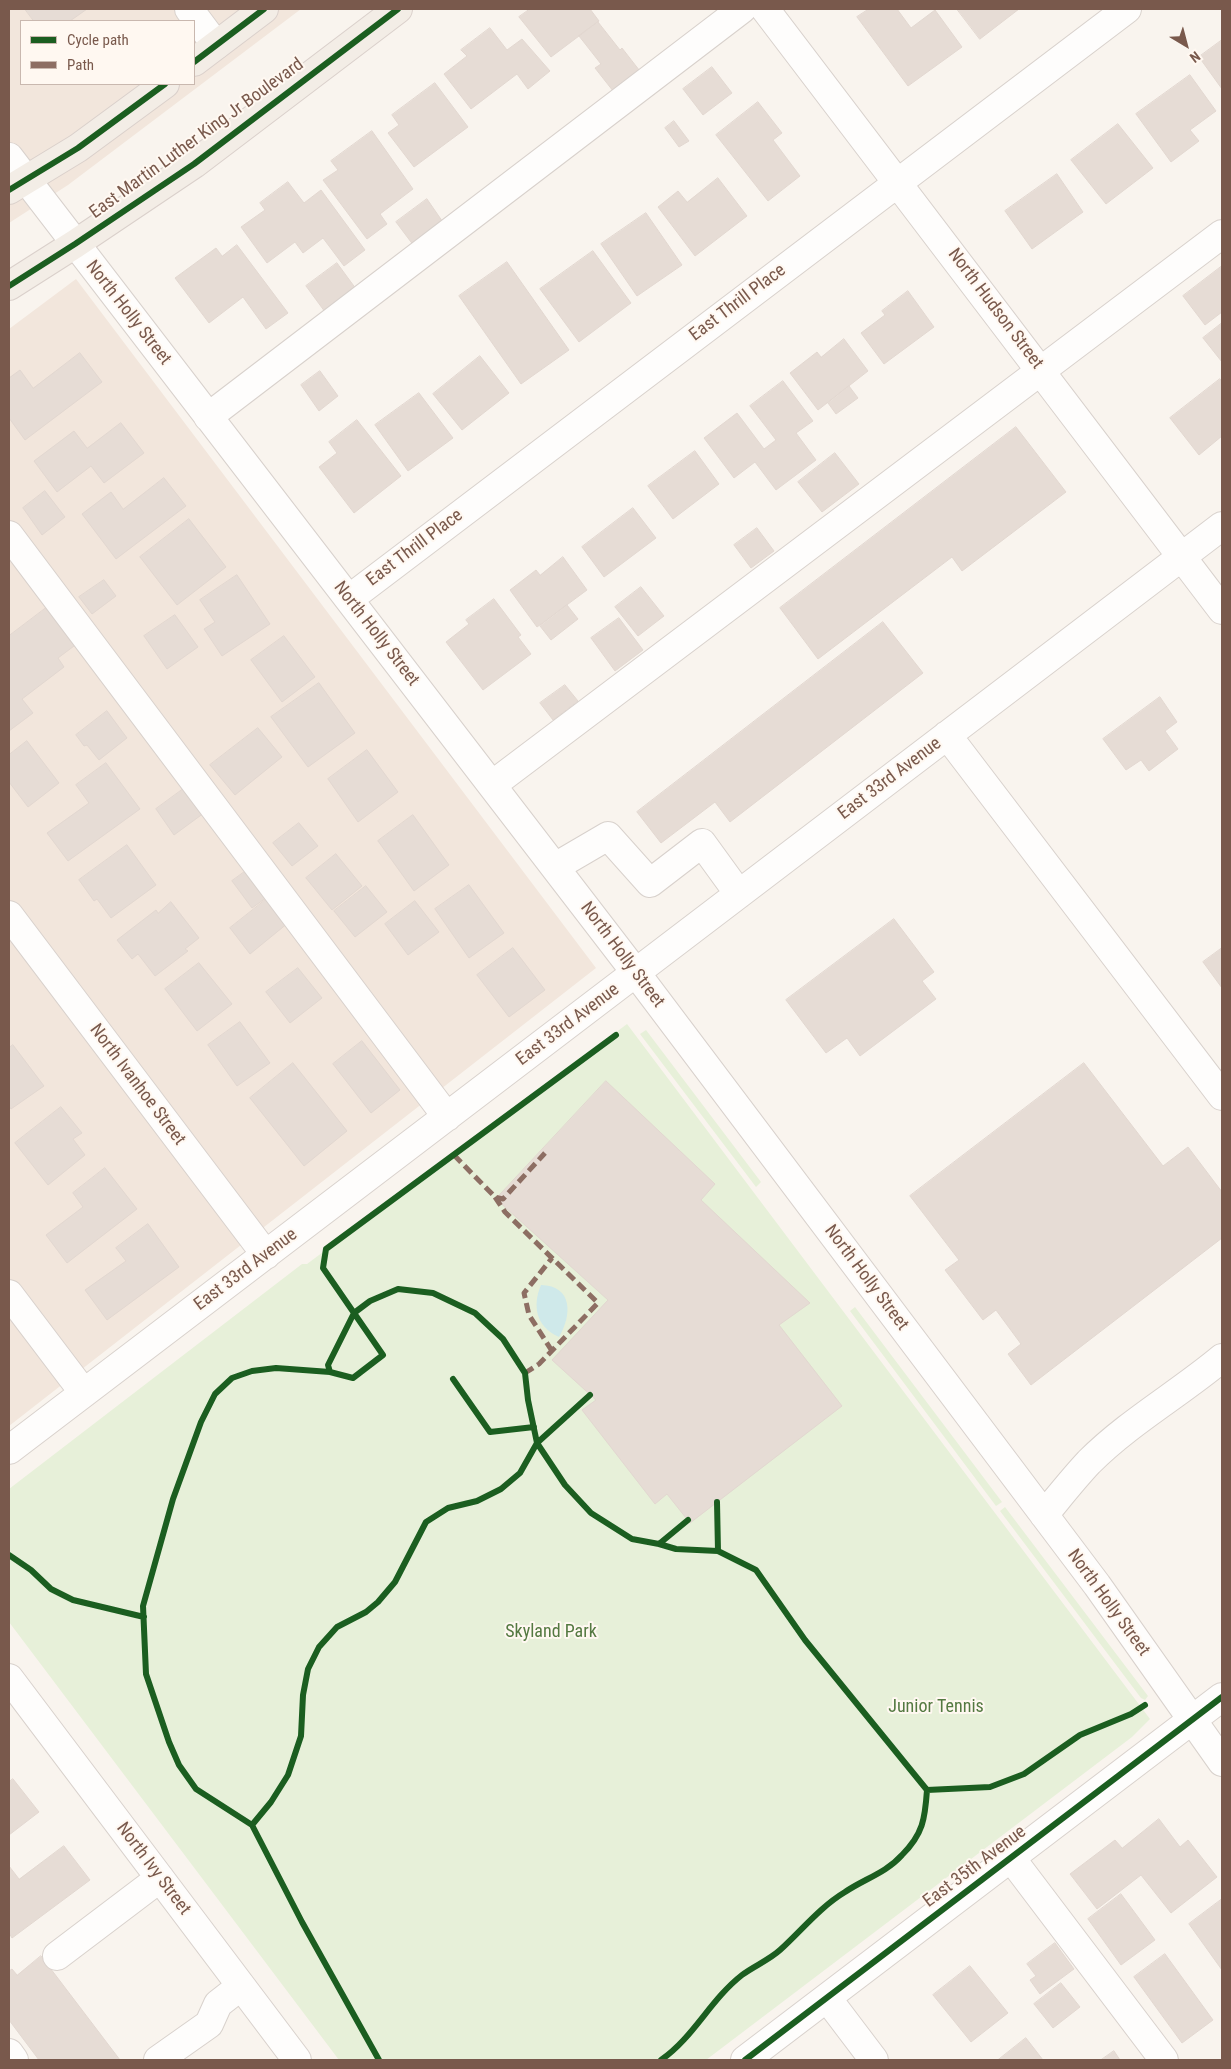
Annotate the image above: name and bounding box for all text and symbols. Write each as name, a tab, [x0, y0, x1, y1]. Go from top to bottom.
legend	[20, 20, 195, 85]
north arrow	[1161, 20, 1211, 70]
text: Cycle path	[67, 31, 129, 49]
text: N	[1187, 48, 1203, 66]
street label: East Martin Luther King Jr Boulevard	[86, 54, 308, 224]
text: Path	[67, 56, 94, 74]
street label: North Hudson Street	[943, 244, 1047, 374]
street label: North Holly Street	[81, 256, 175, 370]
street label: East Thrill Place	[686, 260, 790, 346]
street label: East Thrill Place	[363, 505, 467, 591]
street label: North Holly Street	[329, 577, 423, 691]
street label: East 33rd Avenue	[834, 733, 946, 825]
street label: North Holly Street	[575, 898, 669, 1012]
street label: East 33rd Avenue	[512, 979, 624, 1071]
street label: North Ivanhoe Street	[84, 1020, 190, 1150]
street label: North Holly Street	[819, 1221, 913, 1335]
street label: East 33rd Avenue	[190, 1224, 302, 1316]
street label: North Holly Street	[1062, 1545, 1154, 1661]
park label: Skyland Park	[505, 1621, 597, 1643]
park label: Junior Tennis	[888, 1696, 984, 1718]
street label: North Ivy Street	[111, 1818, 195, 1920]
street label: East 35th Avenue	[919, 1821, 1031, 1913]

